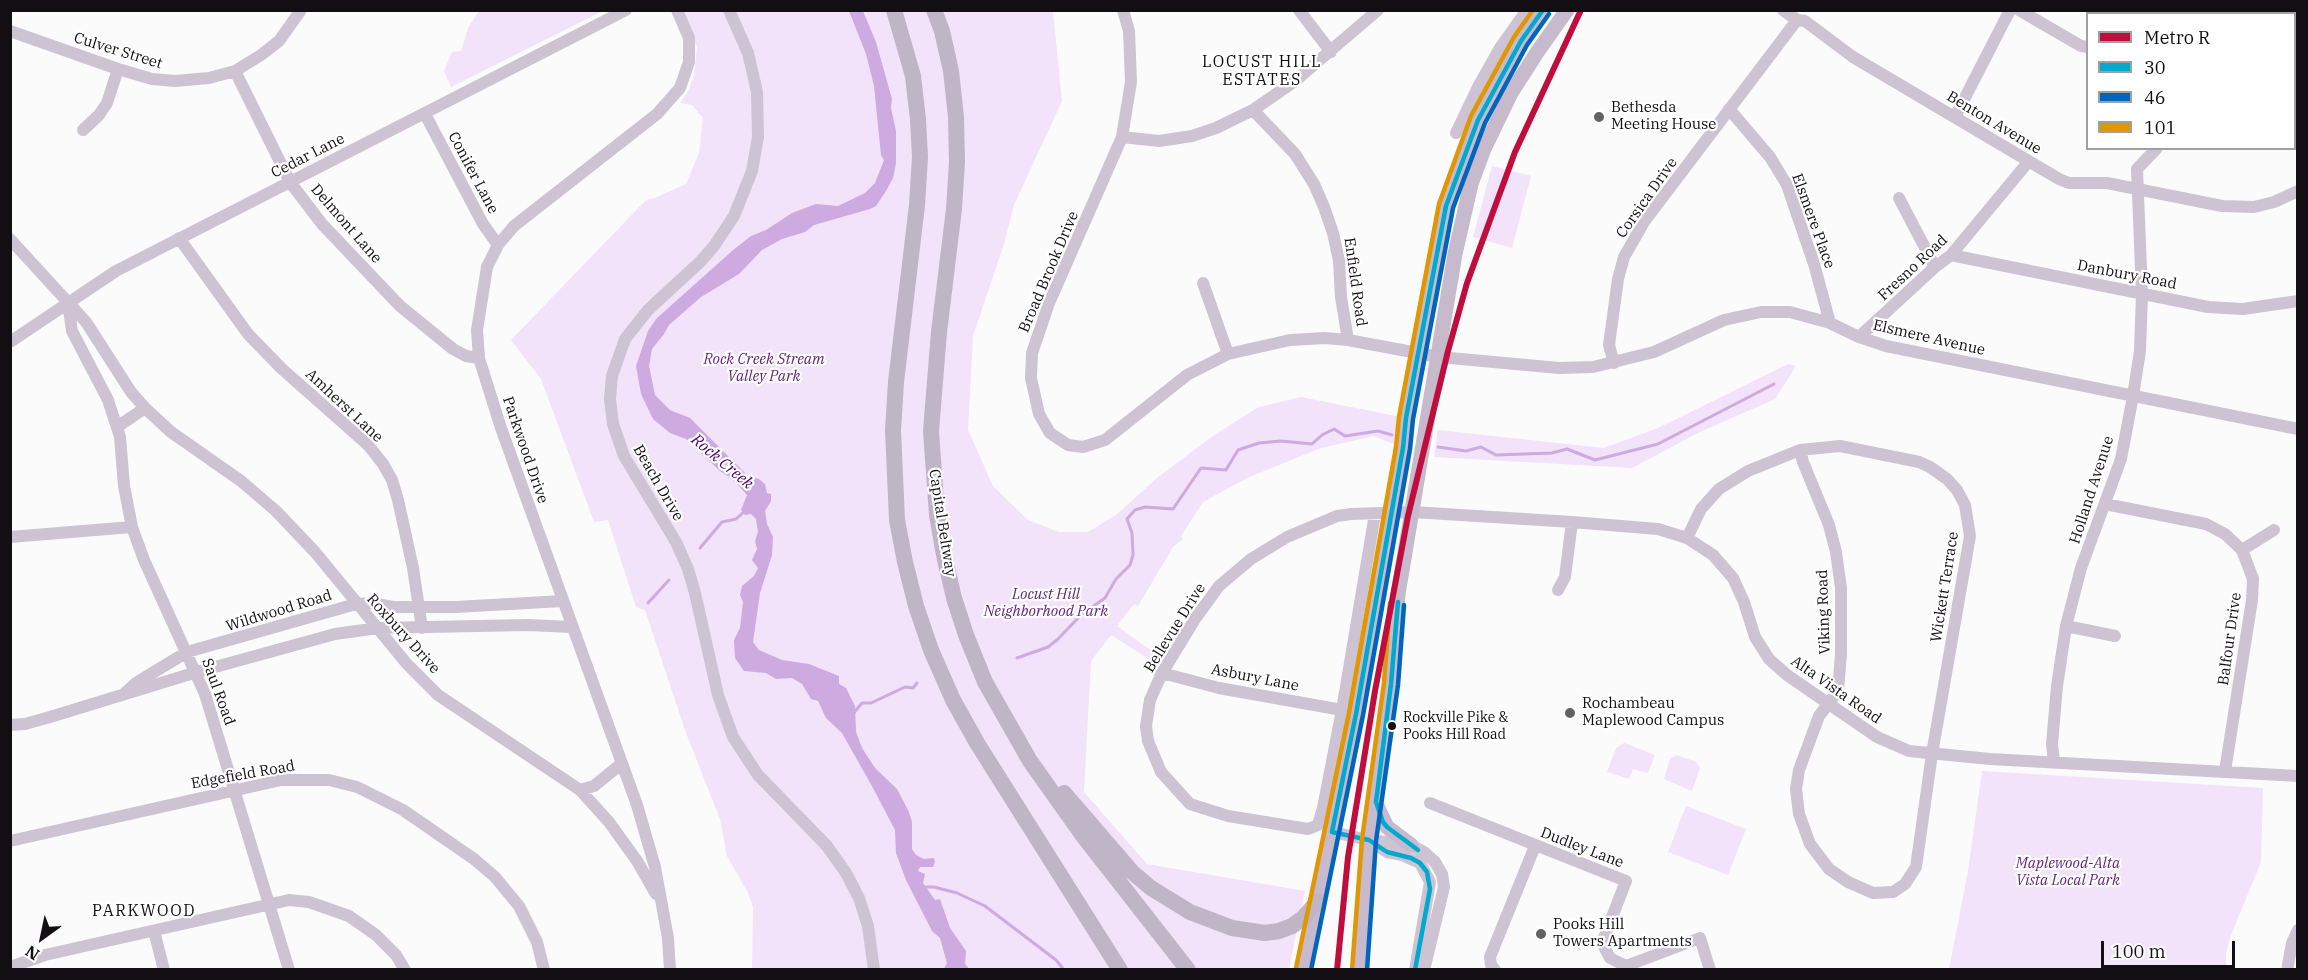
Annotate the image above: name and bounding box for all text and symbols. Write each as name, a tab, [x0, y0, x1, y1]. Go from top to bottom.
legend	[2086, 12, 2296, 150]
text: Metro R	[2144, 26, 2210, 49]
street label: Culver Street	[72, 29, 164, 73]
district label: LOCUST HILL ESTATES	[1202, 52, 1322, 90]
text: 30	[2144, 56, 2166, 79]
text: 46	[2144, 86, 2166, 109]
street label: Benton Avenue	[1943, 88, 2045, 158]
place label: Bethesda Meeting House	[1611, 99, 1716, 134]
marker: Bethesda Meeting House	[1592, 110, 1606, 124]
text: 101	[2144, 116, 2176, 139]
street label: Conifer Lane	[444, 129, 502, 217]
street label: Cedar Lane	[268, 130, 348, 182]
street label: Corsica Drive	[1613, 154, 1681, 242]
street label: Elsmere Place	[1788, 171, 1838, 271]
street label: Delmont Lane	[307, 181, 385, 267]
street label: Broad Brook Drive	[1015, 209, 1083, 335]
street label: Fresno Road	[1875, 231, 1951, 305]
street label: Enfield Road	[1340, 236, 1370, 328]
street label: Danbury Road	[2076, 257, 2178, 293]
street label: Elsmere Avenue	[1871, 316, 1987, 360]
park label: Rock Creek Stream Valley Park	[703, 351, 825, 386]
street label: Amherst Lane	[302, 366, 386, 446]
street label: Parkwood Drive	[498, 394, 552, 506]
water label: Rock Creek	[687, 430, 757, 494]
street label: Holland Avenue	[2066, 434, 2118, 546]
street label: Beach Drive	[629, 442, 687, 524]
street label: Capital Beltway	[925, 468, 959, 578]
street label: Wickett Terrace	[1927, 531, 1963, 643]
street label: Viking Road	[1814, 569, 1834, 655]
street label: Bellevue Drive	[1140, 580, 1210, 676]
street label: Wildwood Road	[224, 586, 334, 636]
park label: Locust Hill Neighborhood Park	[984, 586, 1108, 621]
street label: Roxbury Drive	[362, 590, 444, 678]
street label: Balfour Drive	[2215, 591, 2245, 687]
street label: Alta Vista Road	[1787, 652, 1885, 728]
street label: Saul Road	[198, 656, 238, 728]
street label: Asbury Lane	[1210, 661, 1300, 695]
place label: Rochambeau Maplewood Campus	[1582, 695, 1724, 730]
marker: Rochambeau Maplewood Campus	[1563, 706, 1577, 720]
place label: Rockville Pike & Pooks Hill Road	[1403, 710, 1508, 742]
marker: Rockville Pike & Pooks Hill Road	[1386, 720, 1398, 732]
street label: Edgefield Road	[190, 757, 296, 793]
street label: Dudley Lane	[1538, 824, 1626, 872]
park label: Maplewood-Alta Vista Local Park	[2016, 855, 2120, 890]
district label: PARKWOOD	[92, 901, 196, 921]
north arrow	[12, 908, 72, 968]
place label: Pooks Hill Towers Apartments	[1553, 916, 1692, 951]
marker: Pooks Hill Towers Apartments	[1534, 927, 1548, 941]
scale bar	[2104, 929, 2238, 967]
text: 100 m	[2112, 940, 2166, 963]
text: N	[21, 941, 43, 965]

